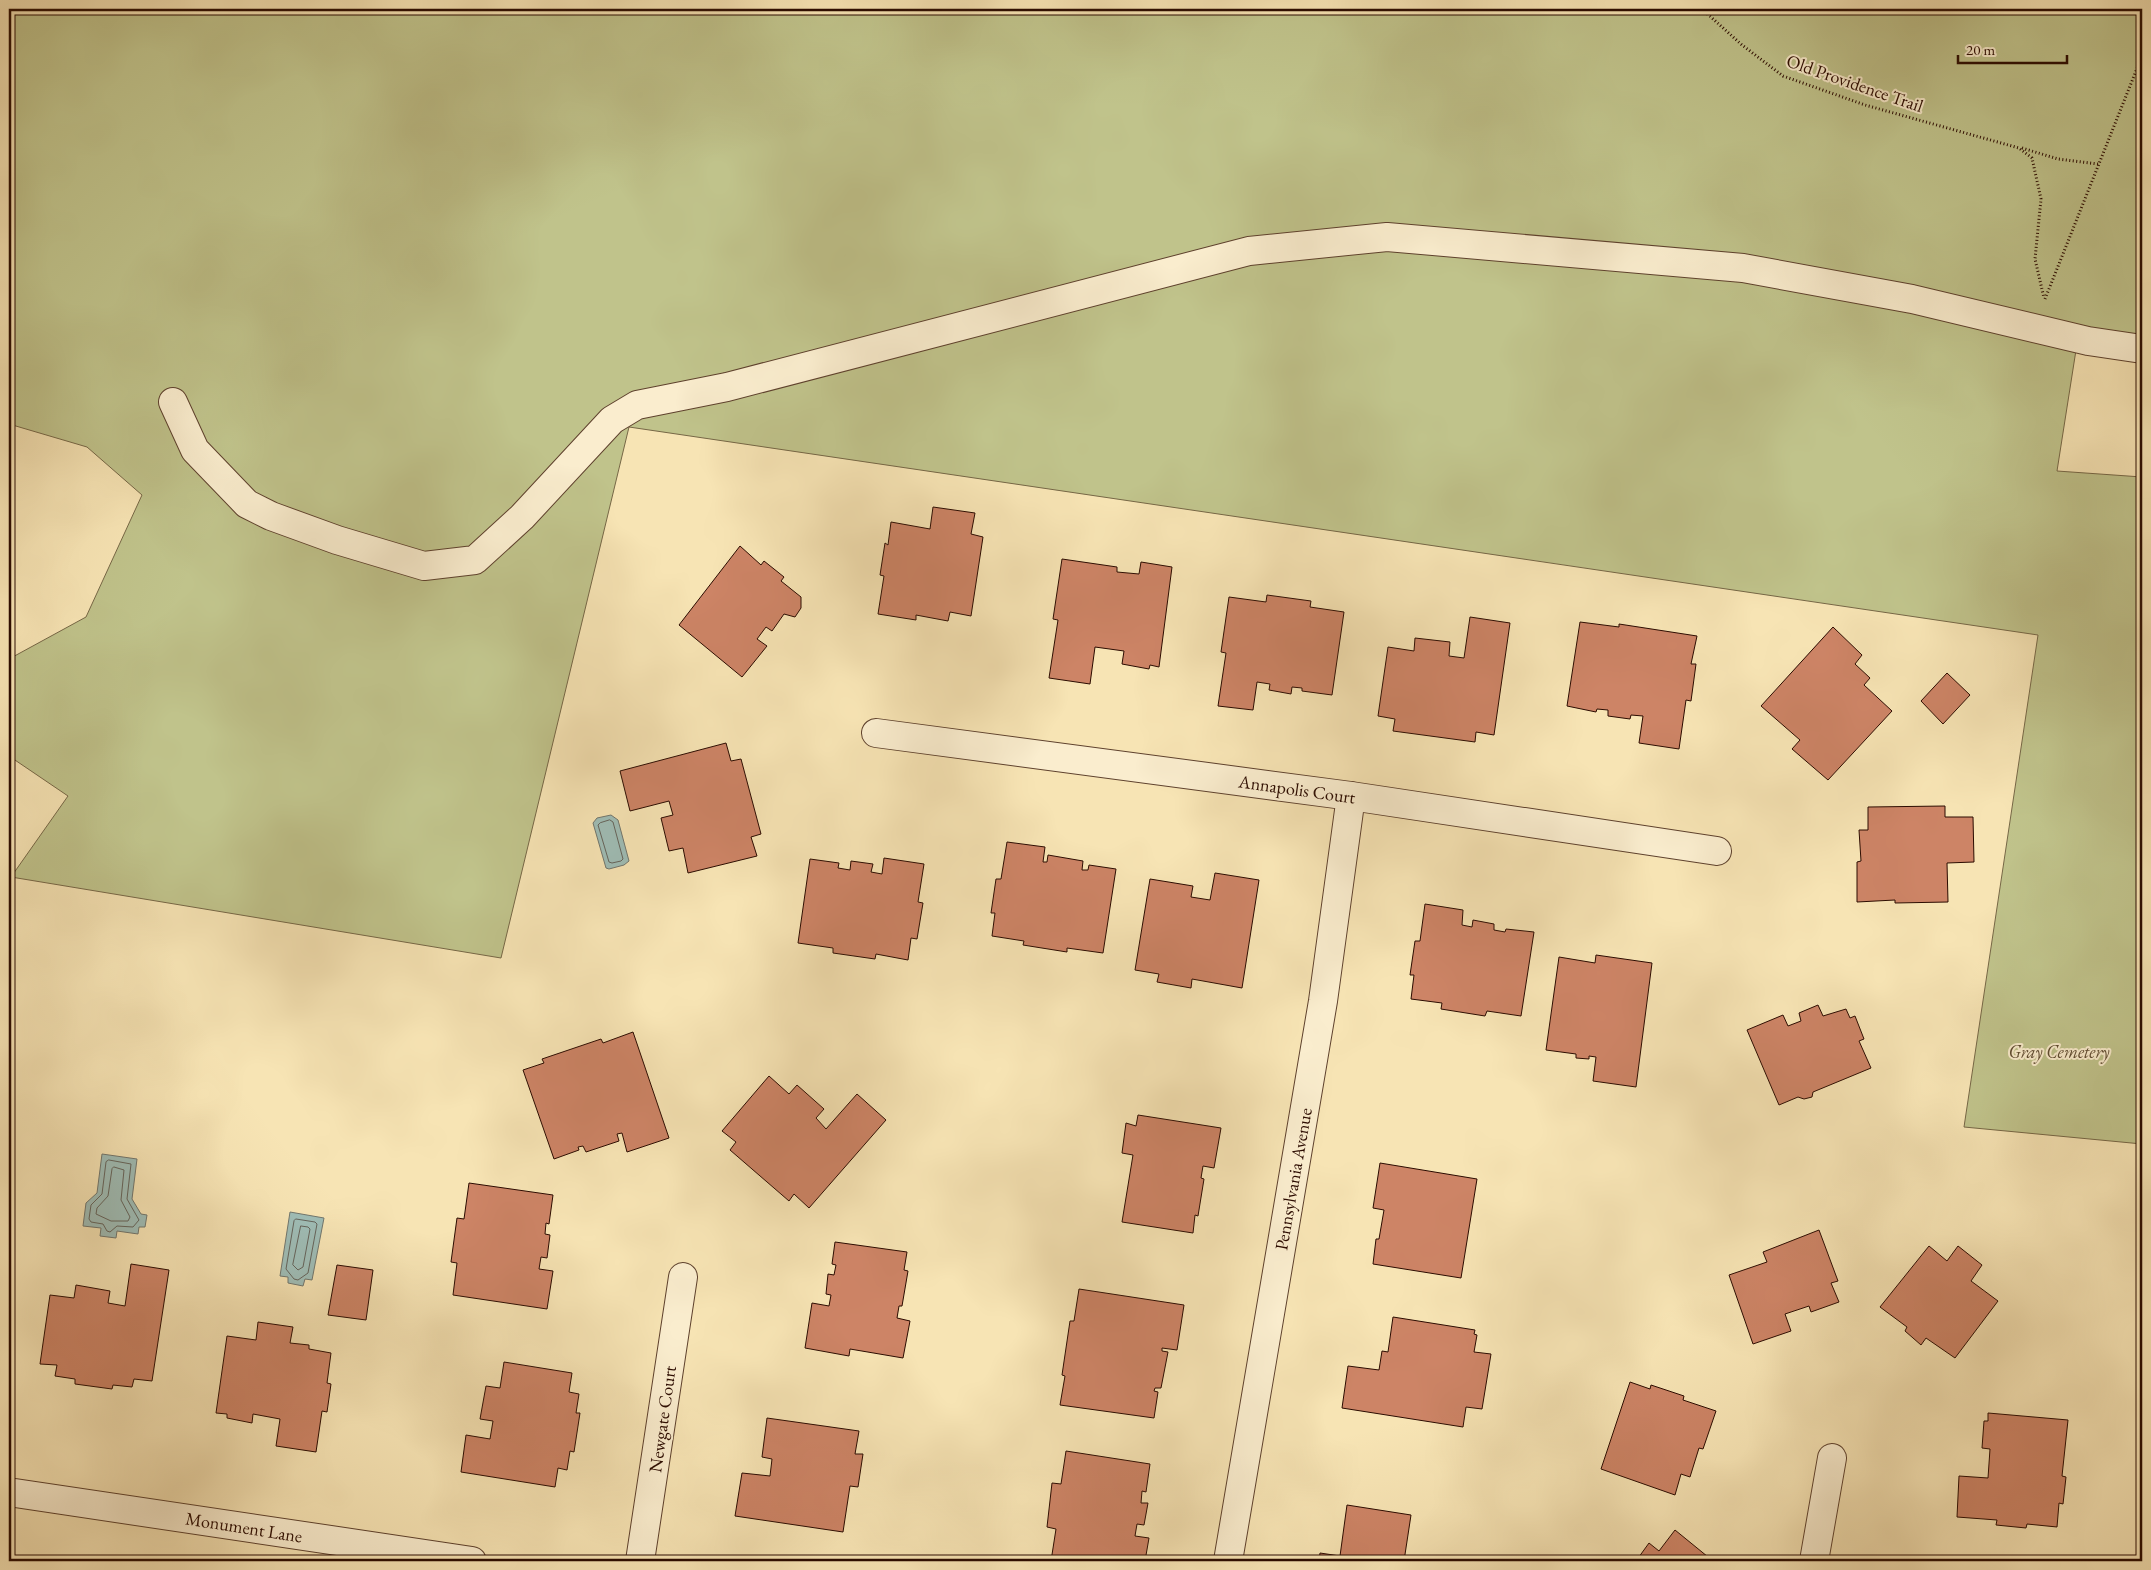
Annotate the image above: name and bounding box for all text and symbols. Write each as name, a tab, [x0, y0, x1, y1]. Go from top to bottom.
scale bar	[1958, 32, 2067, 64]
text: 20 m	[1966, 40, 1995, 59]
street label: Old Providence Trail	[1784, 49, 1926, 117]
street label: Annapolis Court	[1236, 769, 1357, 809]
park label: Gray Cemetery	[2008, 1040, 2110, 1064]
street label: Pennsylvania Avenue	[1269, 1106, 1317, 1252]
street label: Newgate Court	[643, 1364, 681, 1474]
street label: Monument Lane	[184, 1506, 304, 1548]

